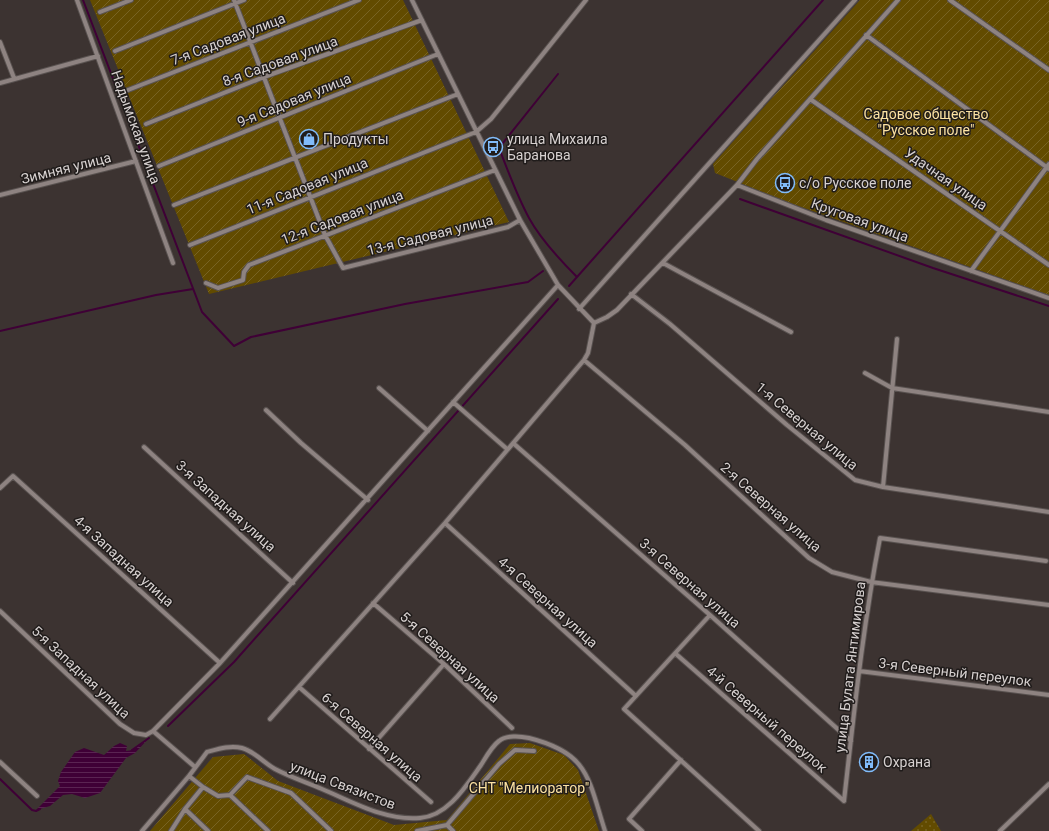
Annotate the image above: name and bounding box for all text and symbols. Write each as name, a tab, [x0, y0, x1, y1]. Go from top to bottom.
street label: 7-я Садовая улица	[169, 10, 287, 68]
street label: 8-я Садовая улица	[220, 33, 340, 89]
street label: Надымская улица	[108, 68, 164, 186]
street label: 9-я Садовая улица	[235, 70, 353, 130]
park label: Садовое общество "Русское поле"	[864, 106, 988, 138]
shop icon: Продукты	[298, 128, 320, 150]
place label: Продукты	[323, 131, 389, 147]
place label: улица Михаила Баранова	[507, 131, 608, 163]
bus stop icon: улица Михаила Баранова	[482, 136, 504, 158]
street label: Удачная улица	[902, 145, 990, 213]
street label: Зимняя улица	[19, 149, 113, 187]
street label: 11-я Садовая улица	[244, 154, 370, 218]
bus stop icon: с/о Русское поле	[774, 172, 796, 194]
place label: с/о Русское поле	[799, 175, 911, 191]
street label: 12-я Садовая улица	[279, 186, 405, 248]
street label: Круговая улица	[809, 195, 911, 245]
street label: 13-я Садовая улица	[365, 212, 495, 258]
street label: 1-я Северная улица	[753, 379, 861, 473]
street label: 3-я Западная улица	[173, 457, 279, 555]
street label: 2-я Северная улица	[717, 459, 825, 555]
street label: 4-я Западная улица	[71, 512, 177, 610]
street label: 3-я Северная улица	[636, 535, 744, 631]
street label: 4-я Северная улица	[495, 553, 601, 651]
street label: улица Булата Янтимирова	[832, 581, 868, 753]
street label: 5-я Северная улица	[397, 608, 503, 706]
street label: 5-я Западная улица	[29, 622, 133, 722]
street label: 3-я Северный переулок	[878, 655, 1033, 689]
street label: 4-й Северный переулок	[704, 662, 831, 776]
street label: 6-я Северная улица	[318, 689, 426, 785]
building icon: Охрана	[858, 751, 880, 773]
place label: Охрана	[883, 754, 931, 770]
street label: улица Связистов	[288, 758, 398, 812]
park label: СНТ "Мелиоратор"	[469, 780, 589, 796]

